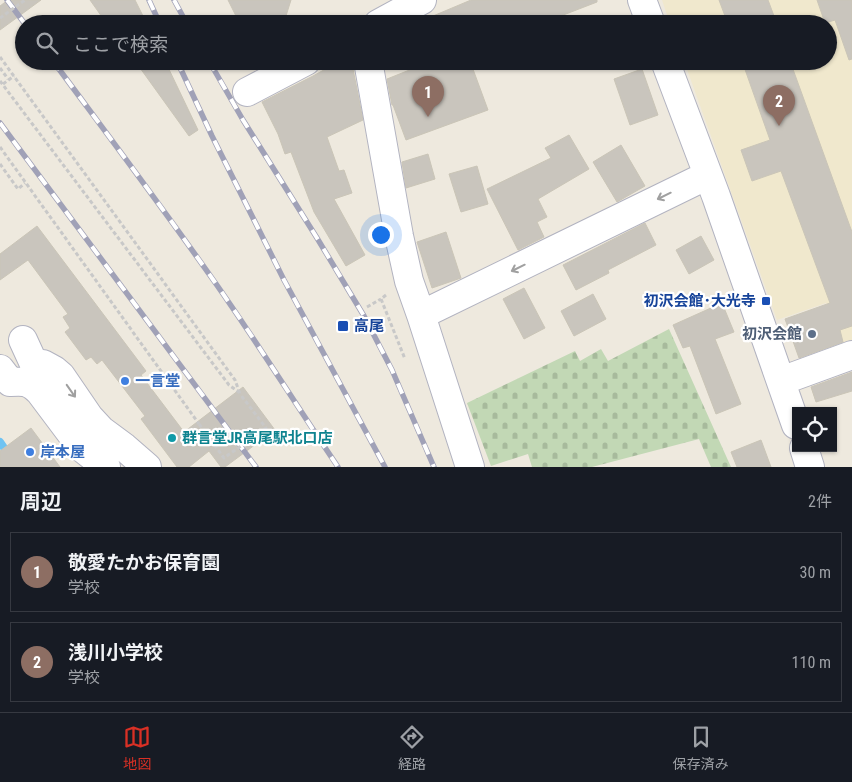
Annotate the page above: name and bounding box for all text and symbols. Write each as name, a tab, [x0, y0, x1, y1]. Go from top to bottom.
search box	[15, 15, 837, 70]
icon: search	[33, 29, 61, 57]
text: ここで検索	[73, 33, 168, 56]
pin: 1	[412, 76, 444, 117]
pin: 2	[763, 85, 795, 126]
one-way arrow	[657, 192, 672, 201]
your location	[368, 222, 394, 248]
one-way arrow	[511, 264, 526, 273]
place label: 初沢会館･大光寺	[643, 292, 756, 310]
marker: 初沢会館･大光寺	[760, 295, 772, 307]
place label: 高尾	[354, 317, 384, 335]
marker: 高尾	[336, 319, 350, 333]
place label: 初沢会館	[742, 325, 802, 343]
marker: 初沢会館	[806, 328, 818, 340]
place label: 一言堂	[135, 372, 180, 390]
marker: 一言堂	[119, 375, 131, 387]
one-way arrow	[66, 384, 76, 398]
map controls	[792, 407, 837, 452]
button: locate	[792, 407, 837, 452]
place label: 群言堂JR高尾駅北口店	[182, 429, 333, 447]
marker: 群言堂JR高尾駅北口店	[166, 432, 178, 444]
place label: 岸本屋	[40, 443, 85, 461]
marker: 岸本屋	[24, 446, 36, 458]
text: 周辺	[20, 490, 62, 514]
text: 2件	[808, 492, 832, 511]
text: 敬愛たかお保育園	[68, 551, 220, 574]
text: 1	[33, 563, 41, 582]
text: 30 m	[799, 563, 831, 582]
text: 学校	[68, 578, 100, 597]
text: 浅川小学校	[68, 641, 163, 664]
text: 2	[33, 653, 41, 672]
text: 110 m	[792, 653, 831, 672]
text: 学校	[68, 668, 100, 687]
tab: 地図	[123, 723, 151, 773]
tab: 経路	[398, 723, 426, 773]
tab: 保存済み	[673, 723, 729, 773]

